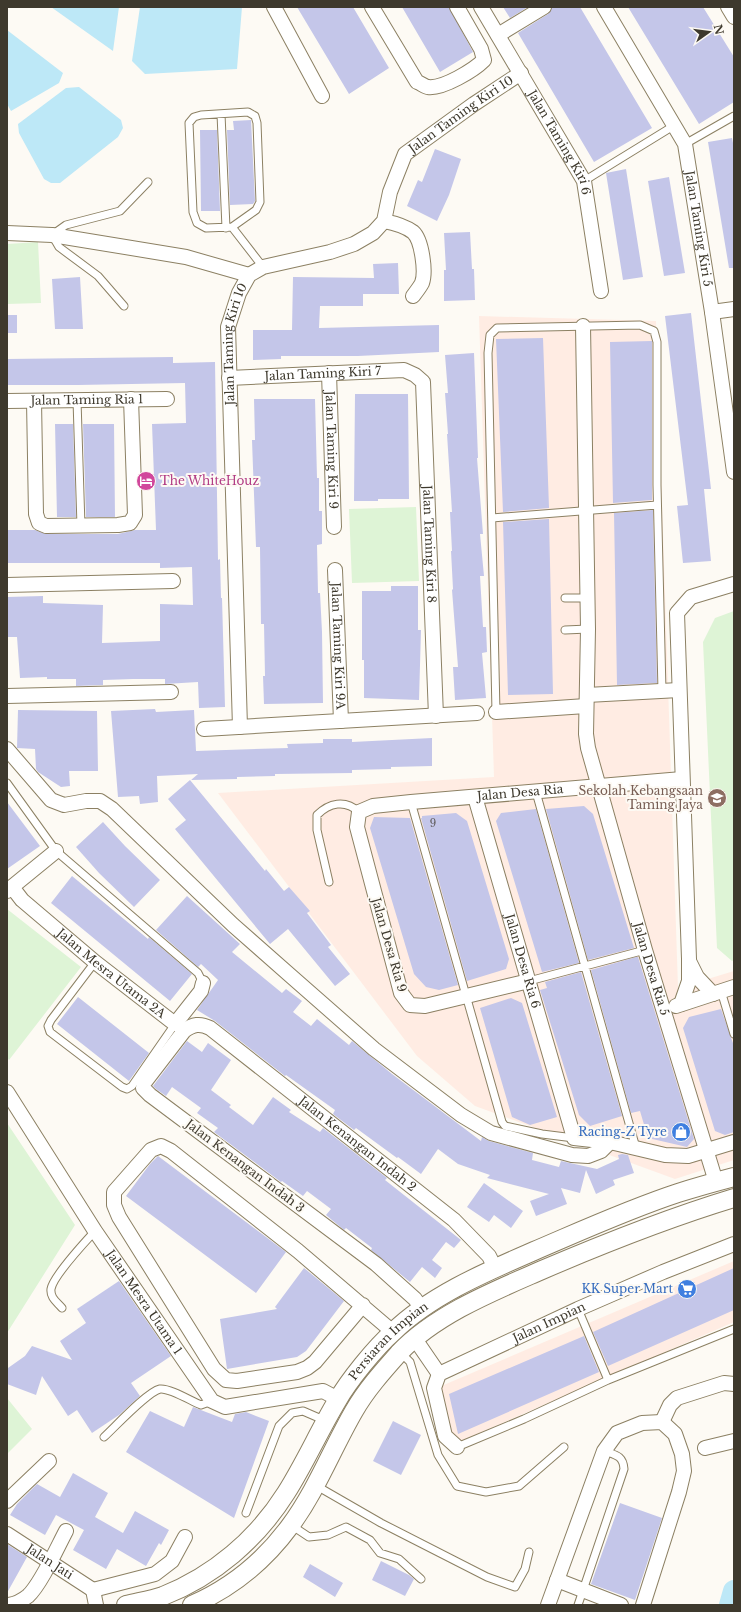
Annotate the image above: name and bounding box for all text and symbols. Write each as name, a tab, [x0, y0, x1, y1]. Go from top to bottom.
north arrow	[689, 12, 729, 52]
text: N	[711, 23, 727, 37]
street label: Jalan Taming Kiri 10	[404, 72, 516, 157]
street label: Jalan Taming Kiri 6	[524, 85, 594, 196]
street label: Jalan Taming Kiri 5	[682, 168, 716, 288]
street label: Jalan Taming Kiri 10	[220, 280, 250, 408]
street label: Jalan Taming Kiri 7	[262, 363, 382, 383]
street label: Jalan Taming Kiri 9	[323, 389, 341, 509]
street label: Jalan Taming Ria 1	[29, 391, 143, 408]
hotel icon: The WhiteHouz	[135, 470, 157, 492]
place label: The WhiteHouz	[160, 473, 259, 488]
street label: Jalan Taming Kiri 8	[420, 483, 440, 603]
street label: Jalan Taming Kiri 9A	[328, 580, 349, 711]
street label: Jalan Desa Ria	[475, 781, 564, 804]
place label: Sekolah Kebangsaan Taming Jaya	[578, 783, 703, 812]
school or university icon: Sekolah Kebangsaan Taming Jaya	[706, 787, 728, 809]
house number: 9	[430, 817, 436, 830]
street label: Jalan Desa Ria 9	[368, 894, 410, 994]
street label: Jalan Desa Ria 6	[502, 910, 544, 1010]
street label: Jalan Desa Ria 5	[630, 919, 673, 1017]
street label: Jalan Mesra Utama 2A	[53, 924, 169, 1021]
street label: Jalan Kenangan Indah 2	[294, 1092, 419, 1194]
street label: Jalan Kenangan Indah 3	[181, 1115, 308, 1215]
shop icon: Racing-Z Tyre	[670, 1121, 692, 1143]
place label: Racing-Z Tyre	[578, 1124, 667, 1139]
street label: Jalan Mesra Utama 1	[102, 1245, 186, 1357]
supermarket icon: KK Super Mart	[676, 1278, 698, 1300]
place label: KK Super Mart	[581, 1281, 673, 1296]
street label: Persiaran Impian	[345, 1298, 431, 1383]
street label: Jalan Impian	[508, 1299, 588, 1346]
street label: Jalan Jati	[22, 1540, 76, 1582]

